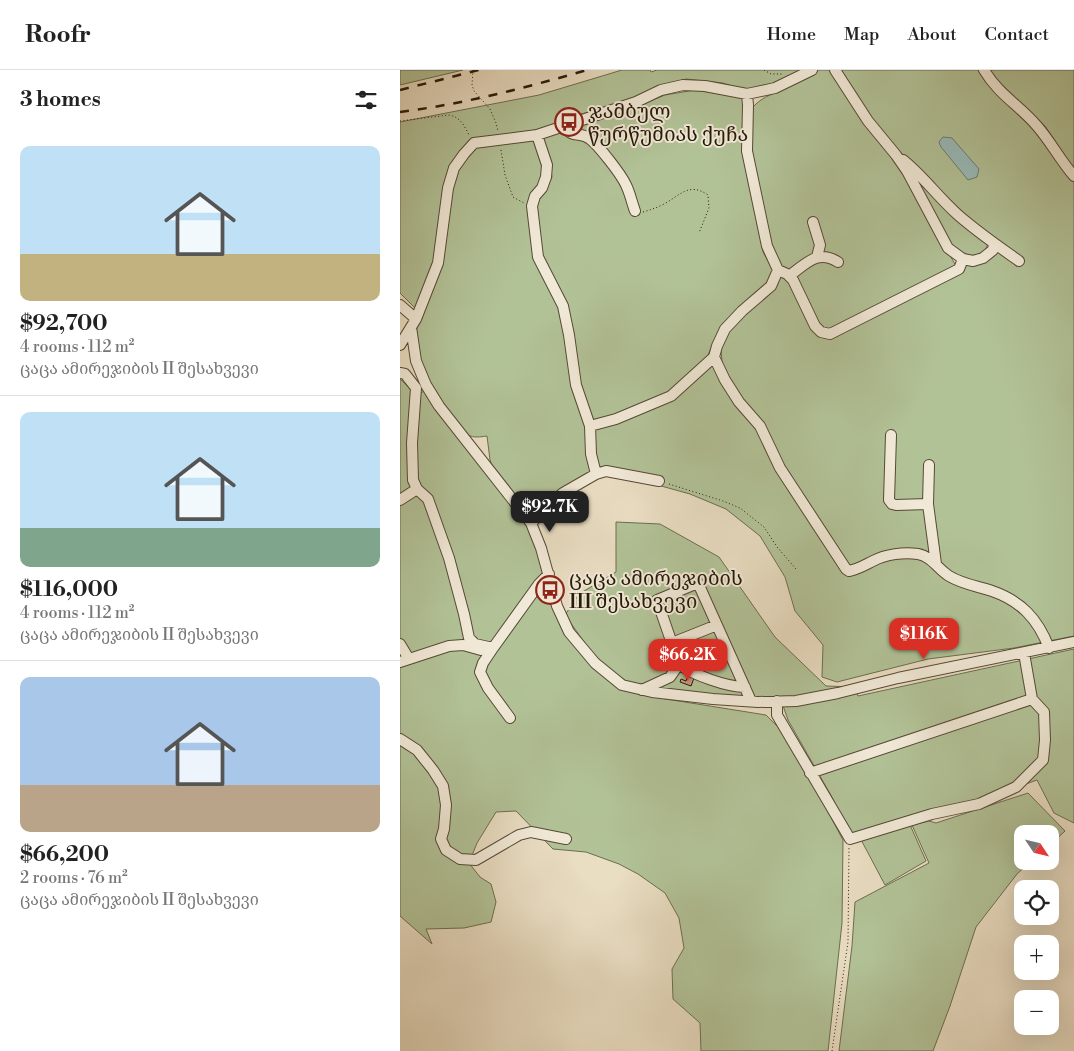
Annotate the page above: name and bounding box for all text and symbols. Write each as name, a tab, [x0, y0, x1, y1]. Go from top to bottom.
text: Roofr	[25, 20, 91, 50]
text: Home	[767, 23, 816, 46]
text: Map	[844, 23, 880, 46]
text: About	[908, 23, 957, 46]
text: Contact	[985, 23, 1049, 46]
icon: filters	[352, 86, 380, 114]
text: 3 homes	[20, 87, 101, 113]
place label: ჯამბულ წურწუმიას ქუჩა	[588, 100, 748, 148]
bus stop icon: ჯამბულ წურწუმიას ქუჩა	[554, 107, 584, 137]
icon: home	[155, 179, 245, 269]
text: $92,700	[20, 311, 108, 337]
text: 4 rooms · 112 m²	[20, 337, 134, 357]
text: ცაცა ამირეჯიბის II შესახვევი	[20, 359, 259, 379]
icon: home	[155, 444, 245, 534]
pin: $92.7K	[509, 490, 591, 533]
text: $92.7K	[522, 497, 578, 517]
place label: ცაცა ამირეჯიბის III შესახვევი	[569, 567, 743, 615]
bus stop icon: ცაცა ამირეჯიბის III შესახვევი	[535, 575, 565, 605]
text: $116,000	[20, 577, 118, 603]
text: 4 rooms · 112 m²	[20, 603, 134, 623]
pin: $116K	[889, 618, 959, 660]
text: $116K	[900, 624, 948, 644]
text: ცაცა ამირეჯიბის II შესახვევი	[20, 625, 259, 645]
pin: $66.2K	[647, 638, 729, 681]
text: $66.2K	[659, 645, 717, 665]
icon: home	[155, 709, 245, 799]
north arrow	[1014, 825, 1059, 870]
map controls	[1014, 825, 1059, 1035]
text: $66,200	[20, 842, 109, 868]
text: 2 rooms · 76 m²	[20, 868, 128, 888]
button: locate	[1014, 880, 1059, 925]
text: ცაცა ამირეჯიბის II შესახვევი	[20, 890, 259, 910]
button: +	[1014, 935, 1059, 980]
button: −	[1014, 990, 1059, 1035]

